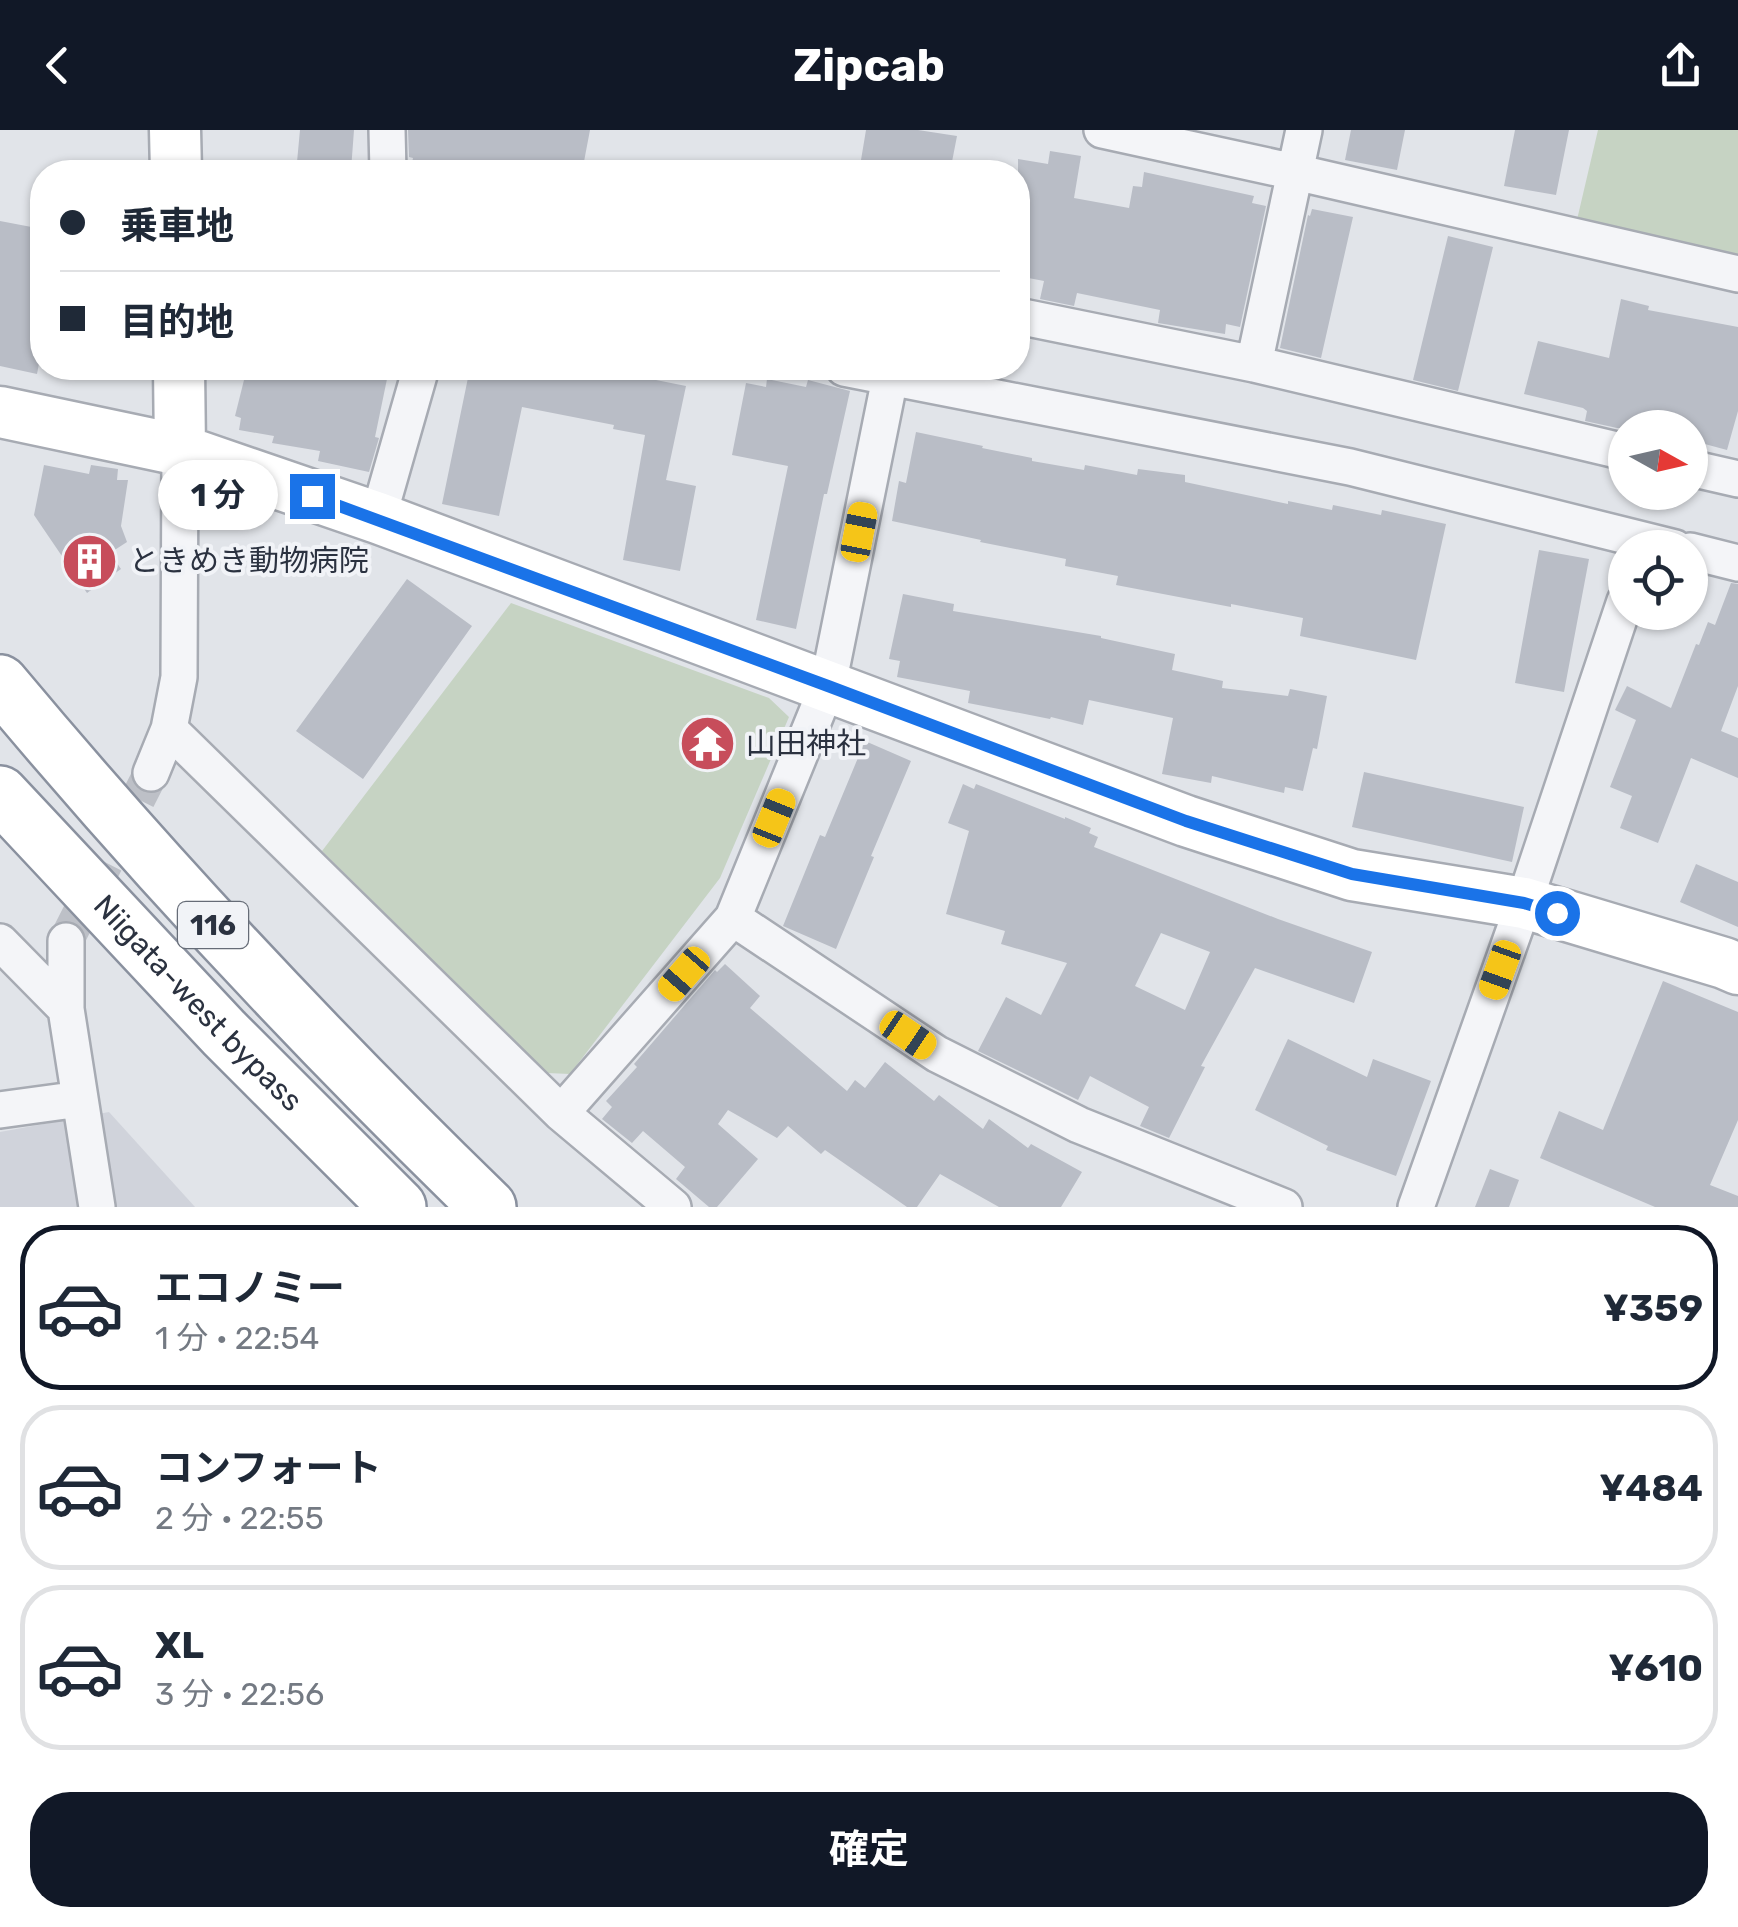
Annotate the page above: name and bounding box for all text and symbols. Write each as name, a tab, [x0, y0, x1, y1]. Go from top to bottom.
icon: back	[30, 38, 85, 93]
icon: share	[1653, 38, 1708, 93]
text: Zipcab	[793, 39, 945, 92]
text: 乗車地	[120, 203, 234, 249]
text: 目的地	[120, 299, 234, 345]
north arrow	[1608, 410, 1708, 510]
map controls	[1608, 410, 1708, 630]
callout: 1 分	[157, 461, 277, 531]
route end	[290, 474, 335, 519]
text: 1 分	[191, 476, 245, 514]
car	[839, 500, 879, 564]
button: locate	[1608, 530, 1708, 630]
building icon: ときめき動物病院	[60, 531, 120, 591]
place label: ときめき動物病院	[129, 543, 369, 579]
temple icon: 山田神社	[677, 714, 737, 774]
place label: 山田神社	[746, 726, 866, 762]
car	[749, 785, 799, 851]
street label: Niigata-west bypass	[86, 888, 310, 1119]
route start	[1535, 891, 1580, 936]
road number: 116	[178, 902, 248, 948]
car	[1476, 937, 1524, 1003]
car	[653, 942, 715, 1006]
car	[875, 1006, 941, 1064]
icon: car	[35, 1263, 125, 1353]
text: エコノミー	[155, 1265, 345, 1311]
text: ¥359	[1603, 1285, 1703, 1331]
text: 1 分 · 22:54	[155, 1319, 319, 1357]
icon: car	[35, 1443, 125, 1533]
text: コンフォート	[155, 1445, 382, 1491]
text: ¥484	[1599, 1465, 1703, 1511]
text: 2 分 · 22:55	[155, 1499, 324, 1537]
text: XL	[155, 1622, 204, 1668]
icon: car	[35, 1623, 125, 1713]
text: ¥610	[1608, 1645, 1703, 1691]
text: 3 分 · 22:56	[155, 1675, 324, 1713]
button: 確定	[30, 1792, 1708, 1907]

